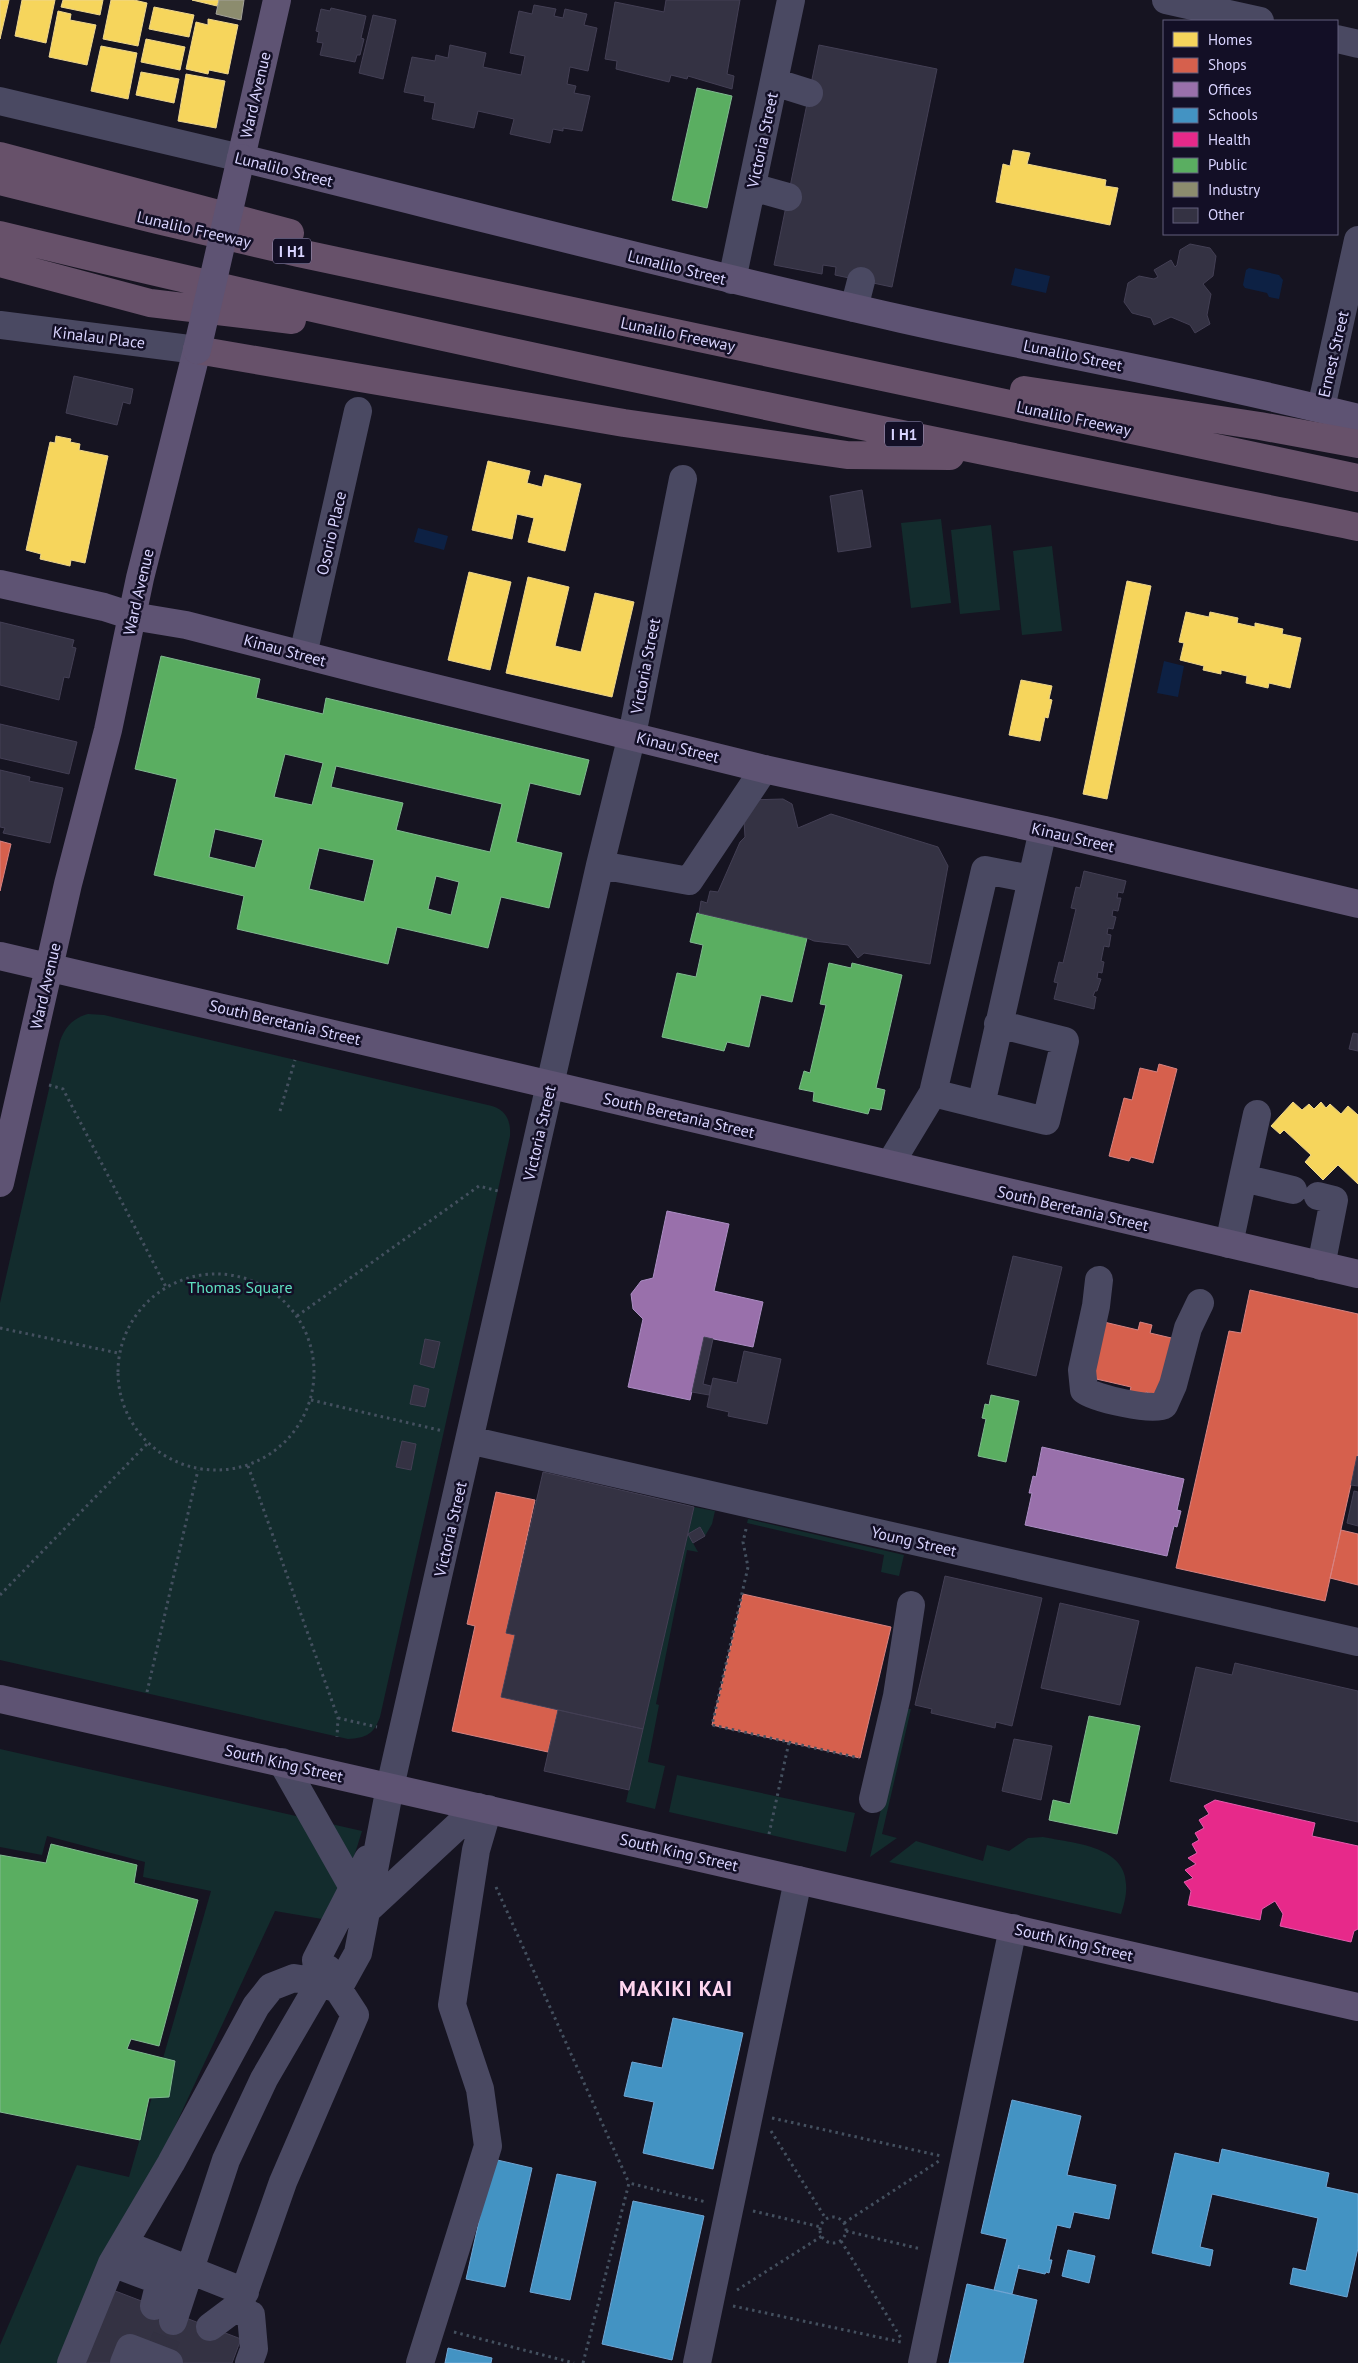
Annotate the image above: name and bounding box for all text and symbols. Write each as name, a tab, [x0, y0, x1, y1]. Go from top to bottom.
legend	[1163, 20, 1338, 235]
text: Homes	[1208, 30, 1252, 49]
street label: Ward Avenue	[235, 50, 275, 140]
text: Shops	[1208, 55, 1247, 74]
text: Offices	[1208, 80, 1252, 99]
street label: Victoria Street	[742, 90, 782, 191]
text: Schools	[1208, 105, 1258, 124]
text: Health	[1208, 130, 1251, 149]
street label: Lunalilo Street	[233, 147, 336, 191]
text: Public	[1208, 155, 1247, 174]
text: Industry	[1208, 180, 1260, 199]
text: Other	[1208, 205, 1244, 224]
street label: Lunalilo Freeway	[135, 206, 254, 252]
road number: I H1	[273, 238, 311, 264]
street label: Lunalilo Street	[626, 245, 729, 289]
street label: Ernest Street	[1313, 308, 1353, 399]
street label: Lunalilo Freeway	[619, 312, 738, 356]
street label: Kinalau Place	[52, 321, 146, 353]
street label: Lunalilo Street	[1022, 335, 1125, 375]
street label: Lunalilo Freeway	[1015, 396, 1134, 440]
road number: I H1	[885, 422, 923, 446]
street label: Osorio Place	[312, 489, 350, 577]
street label: Ward Avenue	[118, 547, 158, 637]
street label: Victoria Street	[626, 616, 664, 717]
street label: Kinau Street	[242, 629, 329, 671]
street label: Kinau Street	[635, 727, 722, 767]
street label: Kinau Street	[1030, 818, 1117, 856]
street label: Ward Avenue	[25, 941, 65, 1031]
street label: South Beretania Street	[207, 995, 363, 1049]
street label: Victoria Street	[518, 1083, 560, 1184]
street label: South Beretania Street	[601, 1088, 757, 1142]
street label: South Beretania Street	[995, 1181, 1151, 1235]
park label: Thomas Square	[187, 1277, 293, 1297]
street label: Victoria Street	[429, 1479, 471, 1580]
street label: Young Street	[869, 1521, 959, 1561]
street label: South King Street	[223, 1740, 346, 1786]
street label: South King Street	[618, 1829, 741, 1875]
street label: South King Street	[1013, 1919, 1136, 1965]
district label: MAKIKI KAI	[619, 1975, 733, 2002]

